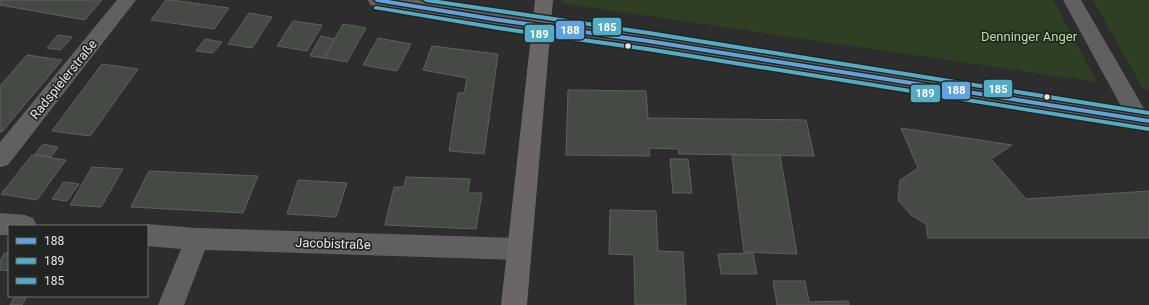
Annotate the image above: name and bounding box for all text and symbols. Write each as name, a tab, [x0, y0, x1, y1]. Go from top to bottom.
line badge: 185	[592, 17, 622, 36]
line badge: 188	[555, 20, 585, 40]
text: 185	[598, 21, 616, 34]
line badge: 189	[524, 24, 555, 43]
text: 188	[561, 24, 579, 37]
text: 189	[530, 28, 548, 41]
park label: Denninger Anger	[981, 29, 1078, 44]
street label: Radspielerstraße	[27, 37, 100, 122]
unlabelled marker	[623, 41, 633, 51]
line badge: 185	[983, 79, 1013, 98]
line badge: 188	[941, 81, 971, 100]
text: 185	[989, 83, 1007, 96]
line badge: 189	[910, 84, 941, 103]
text: 188	[947, 84, 965, 97]
text: 189	[916, 87, 934, 100]
unlabelled marker	[1042, 92, 1052, 102]
legend	[8, 225, 148, 297]
text: 188	[44, 234, 64, 248]
street label: Jacobistraße	[295, 235, 371, 252]
text: 189	[44, 254, 64, 268]
text: 185	[44, 274, 64, 288]

